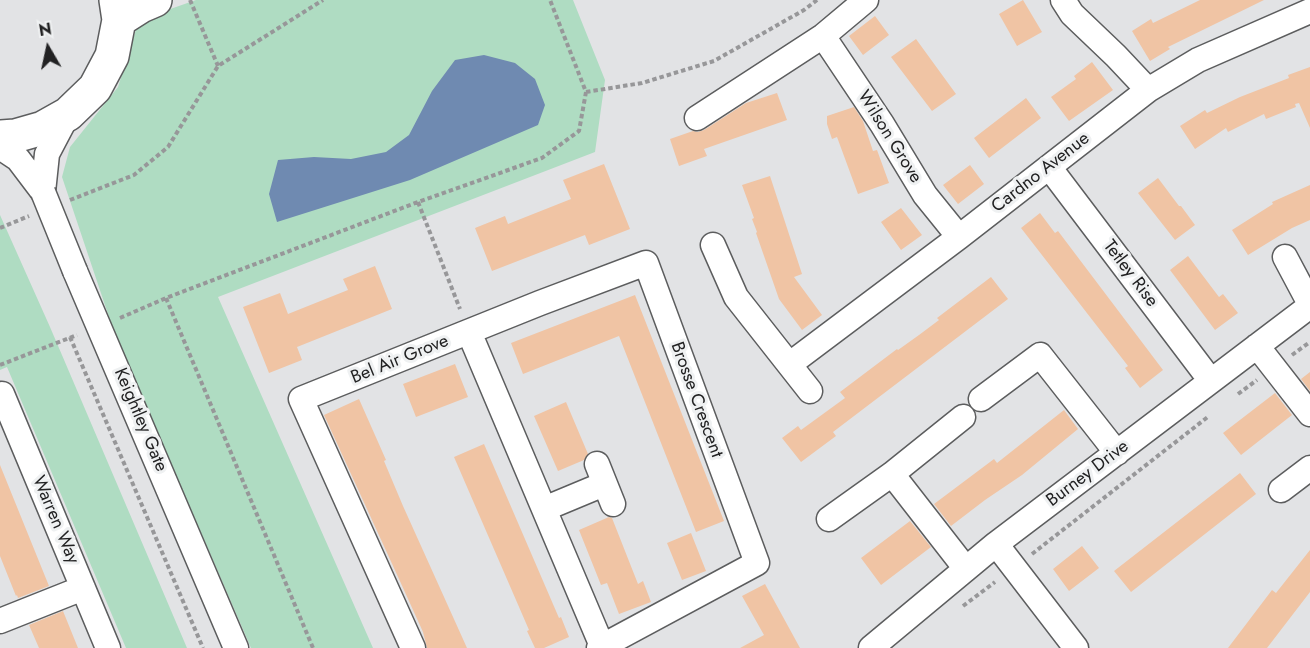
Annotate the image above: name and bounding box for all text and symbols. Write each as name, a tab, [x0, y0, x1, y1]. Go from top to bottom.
text: N	[37, 17, 53, 42]
north arrow	[18, 18, 78, 78]
street label: Wilson Grove	[852, 87, 926, 187]
street label: Cardno Avenue	[988, 128, 1094, 218]
street label: Tetley Rise	[1098, 236, 1162, 312]
street label: Bel Air Grove	[348, 331, 452, 389]
street label: Brosse Crescent	[665, 339, 727, 461]
street label: Keightley Gate	[109, 365, 171, 475]
street label: Burney Drive	[1043, 436, 1133, 512]
street label: Warren Way	[27, 473, 83, 567]

